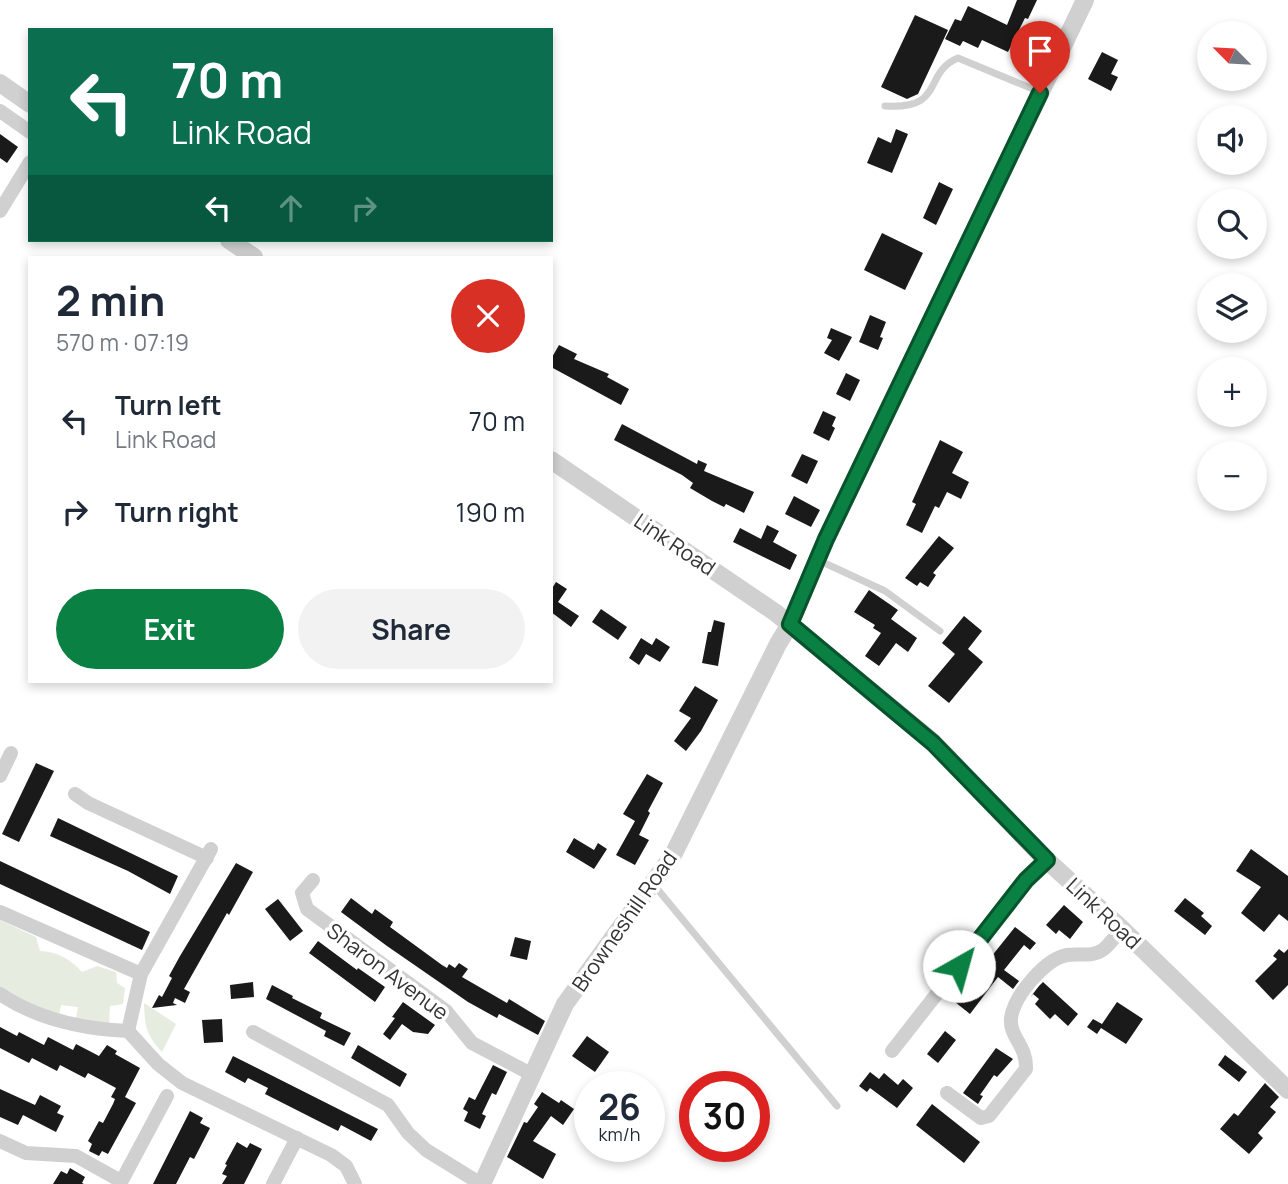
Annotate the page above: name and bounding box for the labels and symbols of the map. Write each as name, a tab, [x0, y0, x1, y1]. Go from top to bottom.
pin	[1010, 21, 1070, 93]
north arrow	[1197, 21, 1267, 91]
street label: Link Road	[629, 507, 721, 581]
street label: Browneshill Road	[565, 845, 683, 997]
street label: Link Road	[1061, 871, 1147, 955]
street label: Sharon Avenue	[321, 916, 455, 1026]
position arrow	[922, 929, 996, 1003]
speed limit sign: 30	[679, 1071, 770, 1162]

